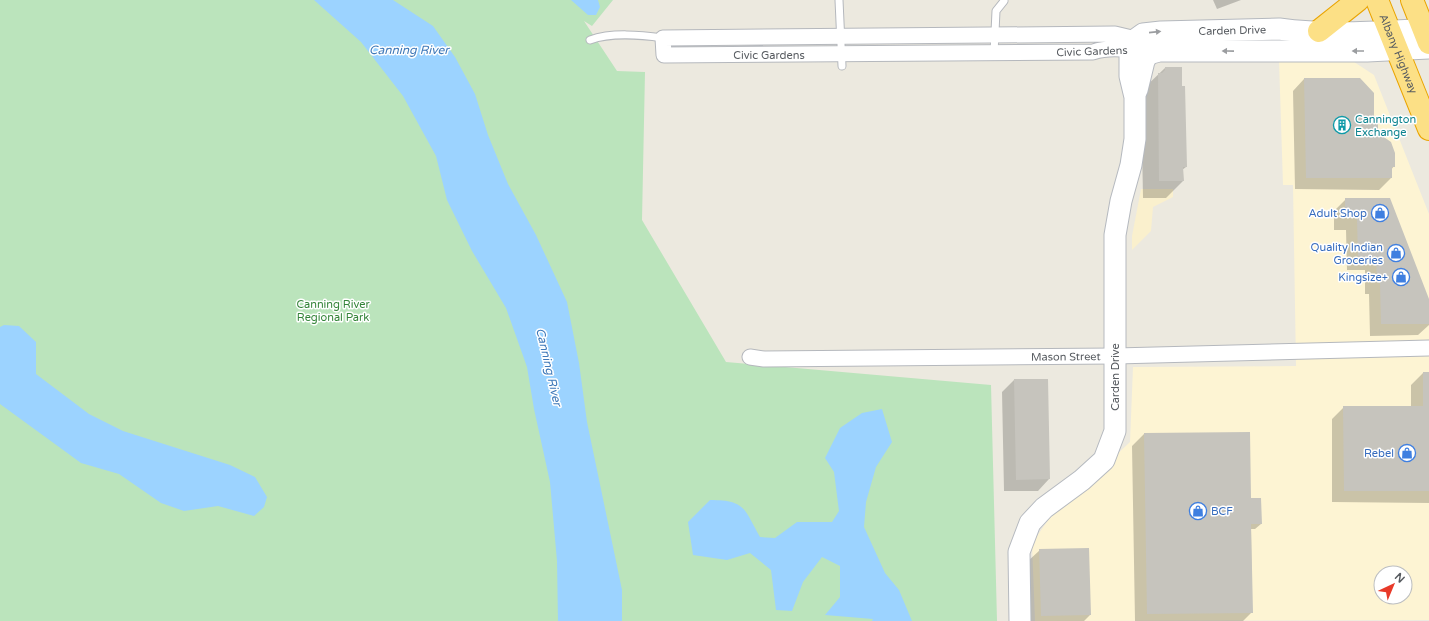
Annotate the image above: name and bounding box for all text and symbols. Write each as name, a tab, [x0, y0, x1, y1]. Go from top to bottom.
street label: Albany Highway	[1376, 12, 1420, 96]
street label: Carden Drive	[1198, 23, 1266, 38]
one-way arrow	[1149, 29, 1161, 36]
water label: Canning River	[369, 43, 450, 57]
street label: Civic Gardens	[1056, 44, 1128, 59]
one-way arrow	[1221, 48, 1234, 54]
one-way arrow	[1351, 48, 1364, 54]
street label: Civic Gardens	[733, 49, 805, 62]
place label: Cannington Exchange	[1355, 113, 1416, 139]
building icon: Cannington Exchange	[1332, 115, 1352, 135]
shop icon: Adult Shop	[1370, 203, 1390, 223]
place label: Adult Shop	[1308, 207, 1367, 220]
place label: Quality Indian Groceries	[1311, 241, 1383, 267]
shop icon: Quality Indian Groceries	[1386, 243, 1406, 263]
shop icon: Kingsize+	[1391, 267, 1411, 287]
place label: Kingsize+	[1338, 271, 1388, 284]
park label: Canning River Regional Park	[296, 298, 370, 324]
water label: Canning River	[533, 327, 565, 409]
street label: Carden Drive	[1109, 343, 1122, 411]
street label: Mason Street	[1031, 350, 1101, 364]
shop icon: Rebel	[1397, 443, 1417, 463]
place label: Rebel	[1364, 447, 1394, 460]
shop icon: BCF	[1188, 501, 1208, 521]
place label: BCF	[1211, 505, 1233, 518]
north arrow	[1373, 565, 1413, 605]
text: N	[1392, 570, 1407, 586]

